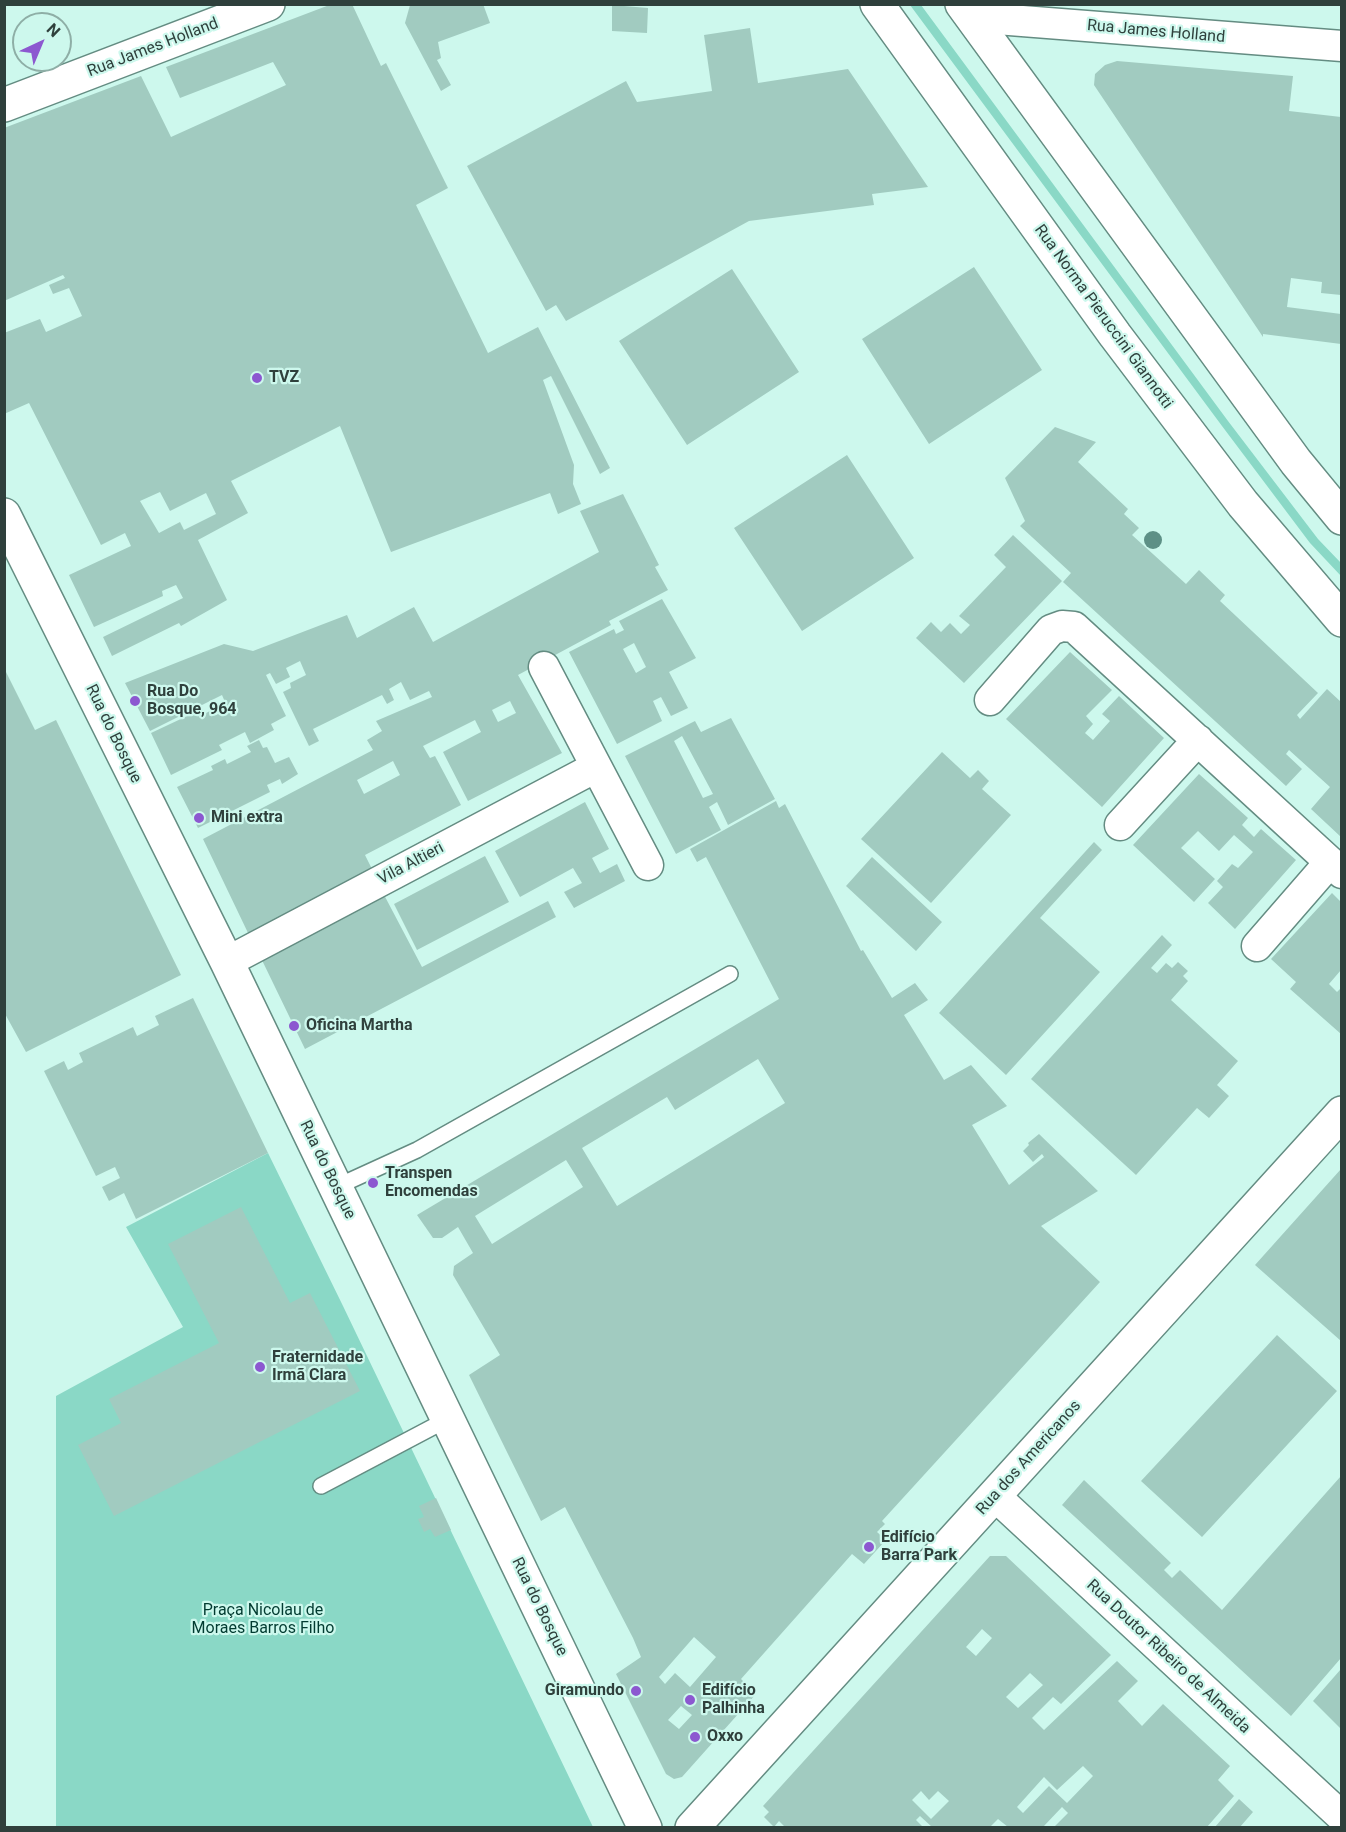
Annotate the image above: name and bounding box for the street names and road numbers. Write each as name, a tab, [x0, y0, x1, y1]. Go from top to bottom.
street label: Rua James Holland	[85, 14, 221, 82]
street label: Rua James Holland	[1086, 16, 1226, 48]
street label: Rua Norma Pieruccini Giannotti	[1030, 221, 1176, 413]
street label: Rua do Bosque	[81, 682, 145, 786]
street label: Vila Altieri	[375, 839, 447, 889]
street label: Rua do Bosque	[295, 1118, 359, 1222]
street label: Rua dos Americanos	[973, 1397, 1085, 1519]
street label: Rua do Bosque	[507, 1555, 571, 1659]
street label: Rua Doutor Ribeiro de Almeida	[1082, 1576, 1254, 1738]

